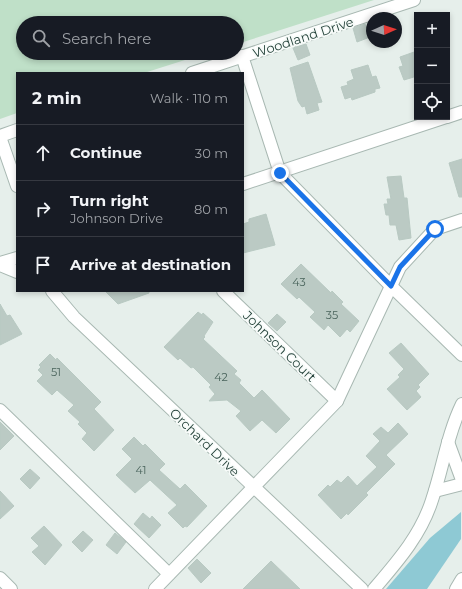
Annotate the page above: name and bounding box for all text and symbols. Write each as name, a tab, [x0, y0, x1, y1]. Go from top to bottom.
north arrow	[366, 12, 402, 48]
map controls	[414, 12, 450, 120]
button: +	[414, 12, 450, 48]
street label: Woodland Drive	[251, 13, 356, 61]
search box	[16, 16, 244, 60]
icon: search	[30, 27, 52, 49]
text: Search here	[62, 29, 151, 48]
button: −	[414, 48, 450, 84]
button: locate	[414, 84, 450, 120]
text: 2 min	[32, 88, 82, 108]
text: Walk · 110 m	[150, 90, 228, 106]
icon: ahead	[32, 142, 54, 164]
text: Continue	[70, 143, 142, 162]
text: 30 m	[195, 145, 228, 161]
route end	[271, 164, 289, 182]
text: Turn right	[70, 191, 149, 210]
icon: right	[32, 198, 54, 220]
text: 80 m	[194, 201, 228, 217]
text: Johnson Drive	[70, 210, 163, 226]
route start	[426, 220, 444, 238]
icon: arrive	[32, 254, 54, 276]
text: Arrive at destination	[70, 255, 231, 274]
house number: 43	[292, 275, 306, 289]
street label: Johnson Court	[239, 306, 320, 385]
house number: 35	[326, 308, 338, 322]
house number: 51	[51, 365, 61, 379]
house number: 42	[214, 370, 228, 384]
street label: Orchard Drive	[167, 405, 243, 479]
house number: 41	[136, 463, 146, 477]

